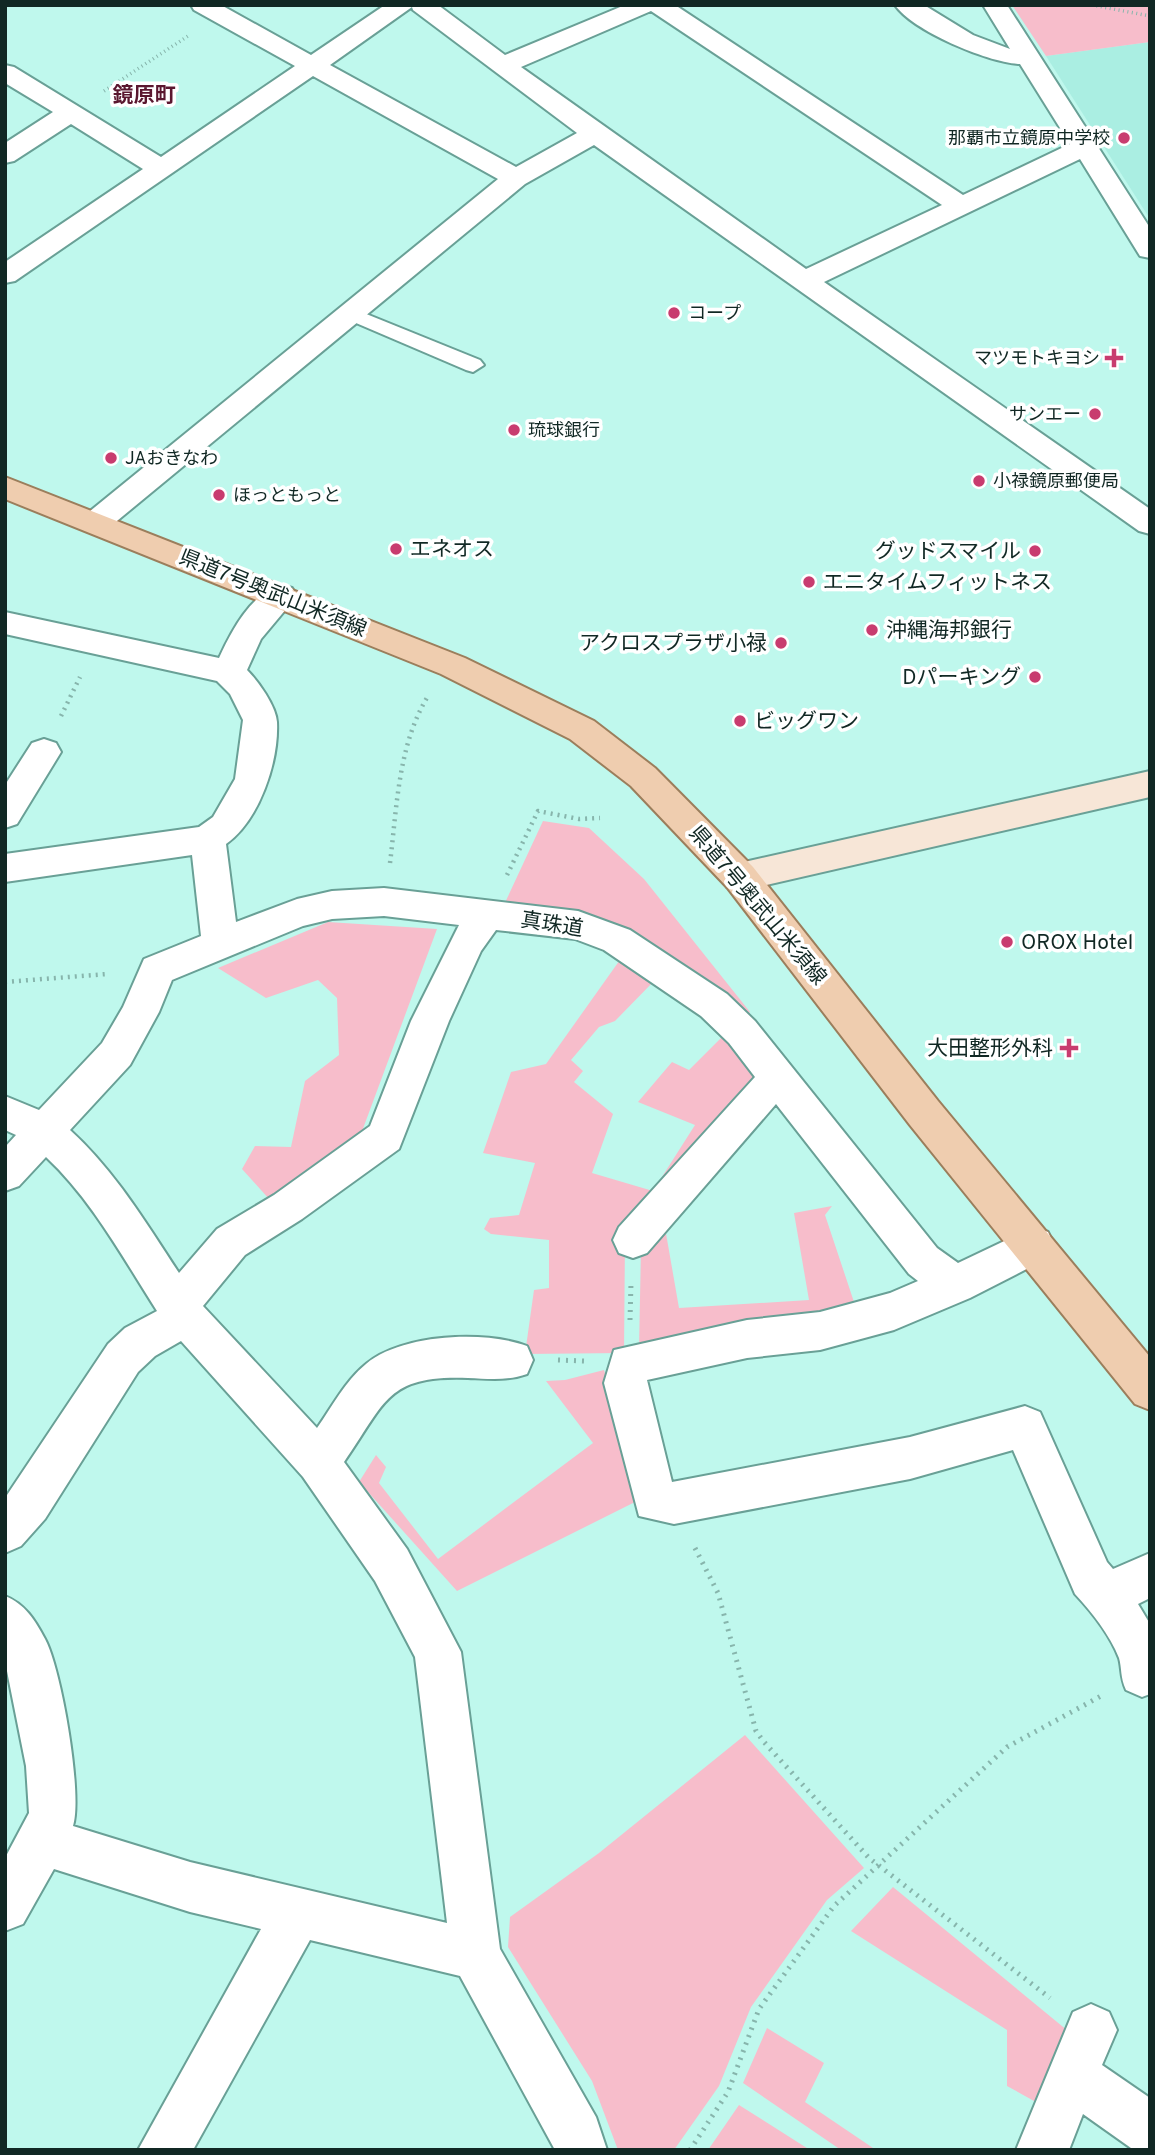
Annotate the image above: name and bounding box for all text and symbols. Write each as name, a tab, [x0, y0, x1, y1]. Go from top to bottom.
district label: 鏡原町	[113, 83, 176, 110]
place label: 那覇市立鏡原中学校	[948, 128, 1110, 151]
marker: 那覇市立鏡原中学校	[1116, 130, 1132, 146]
place label: コープ	[688, 303, 741, 326]
marker: コープ	[666, 305, 682, 321]
place label: マツモトキヨシ	[974, 348, 1100, 371]
marker: マツモトキヨシ	[1106, 350, 1122, 366]
place label: サンエー	[1009, 404, 1081, 427]
marker: サンエー	[1087, 406, 1103, 422]
place label: 琉球銀行	[528, 420, 600, 443]
marker: 琉球銀行	[506, 422, 522, 438]
place label: JAおきなわ	[125, 448, 218, 471]
marker: JAおきなわ	[103, 450, 119, 466]
place label: 小禄鏡原郵便局	[993, 471, 1119, 494]
marker: 小禄鏡原郵便局	[971, 473, 987, 489]
place label: ほっともっと	[233, 485, 341, 508]
marker: ほっともっと	[211, 487, 227, 503]
place label: エネオス	[410, 537, 494, 564]
place label: グッドスマイル	[875, 539, 1021, 566]
marker: エネオス	[388, 541, 404, 557]
marker: グッドスマイル	[1027, 543, 1043, 559]
street label: 県道7号奥武山米須線	[175, 544, 370, 644]
place label: エニタイムフィットネス	[823, 570, 1052, 597]
marker: エニタイムフィットネス	[801, 574, 817, 590]
place label: 沖縄海邦銀行	[886, 618, 1012, 645]
marker: 沖縄海邦銀行	[864, 622, 880, 638]
place label: アクロスプラザ小禄	[579, 631, 767, 658]
marker: アクロスプラザ小禄	[773, 635, 789, 651]
place label: Dパーキング	[902, 665, 1021, 692]
marker: Dパーキング	[1027, 669, 1043, 685]
place label: ビッグワン	[754, 709, 859, 736]
marker: ビッグワン	[732, 713, 748, 729]
street label: 県道7号奥武山米須線	[682, 821, 831, 991]
street label: 真珠道	[519, 907, 585, 944]
place label: OROX Hotel	[1021, 930, 1133, 957]
marker: OROX Hotel	[999, 934, 1015, 950]
place label: 大田整形外科	[927, 1036, 1053, 1063]
marker: 大田整形外科	[1059, 1038, 1079, 1058]

